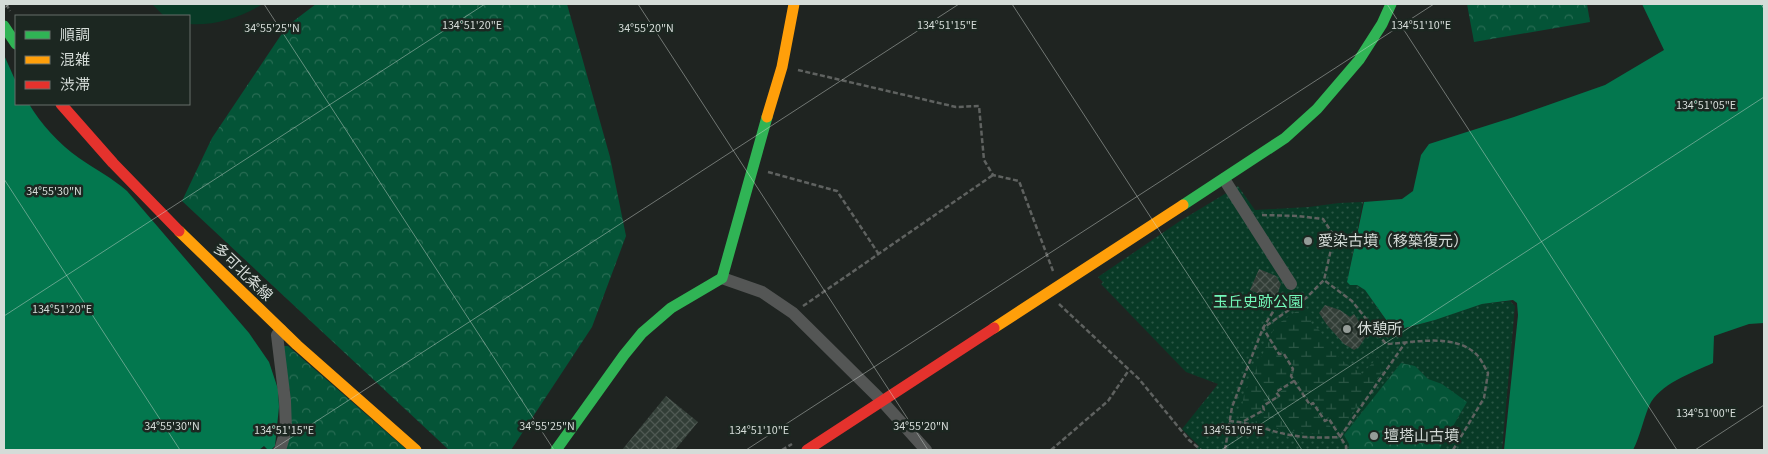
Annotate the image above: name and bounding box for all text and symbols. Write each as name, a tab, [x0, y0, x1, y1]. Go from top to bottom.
legend	[15, 15, 190, 105]
text: 134°51'20"E	[442, 17, 502, 34]
text: 134°51'15"E	[917, 17, 977, 34]
text: 134°51'10"E	[1391, 17, 1451, 34]
text: 34°55'25"N	[244, 20, 300, 37]
text: 34°55'20"N	[618, 20, 674, 37]
text: 順調	[60, 25, 90, 46]
text: 混雑	[60, 50, 90, 71]
text: 渋滞	[60, 75, 90, 96]
text: 134°51'05"E	[1676, 97, 1736, 114]
text: 34°55'30"N	[26, 183, 82, 200]
place label: 愛染古墳（移築復元）	[1318, 231, 1468, 252]
marker: 愛染古墳（移築復元）	[1302, 235, 1314, 247]
street label: 多可北条線	[208, 239, 277, 306]
park label: 玉丘史跡公園	[1213, 292, 1303, 313]
text: 134°51'20"E	[32, 301, 92, 318]
place label: 休憩所	[1357, 319, 1402, 340]
marker: 休憩所	[1341, 323, 1353, 335]
text: 134°51'00"E	[1676, 405, 1736, 422]
text: 34°55'30"N	[144, 418, 200, 435]
text: 34°55'25"N	[519, 418, 575, 435]
text: 34°55'20"N	[893, 418, 949, 435]
text: 134°51'15"E	[254, 422, 314, 439]
text: 134°51'10"E	[729, 422, 789, 439]
text: 134°51'05"E	[1203, 422, 1263, 439]
place label: 壇塔山古墳	[1384, 426, 1459, 447]
marker: 壇塔山古墳	[1368, 430, 1380, 442]

